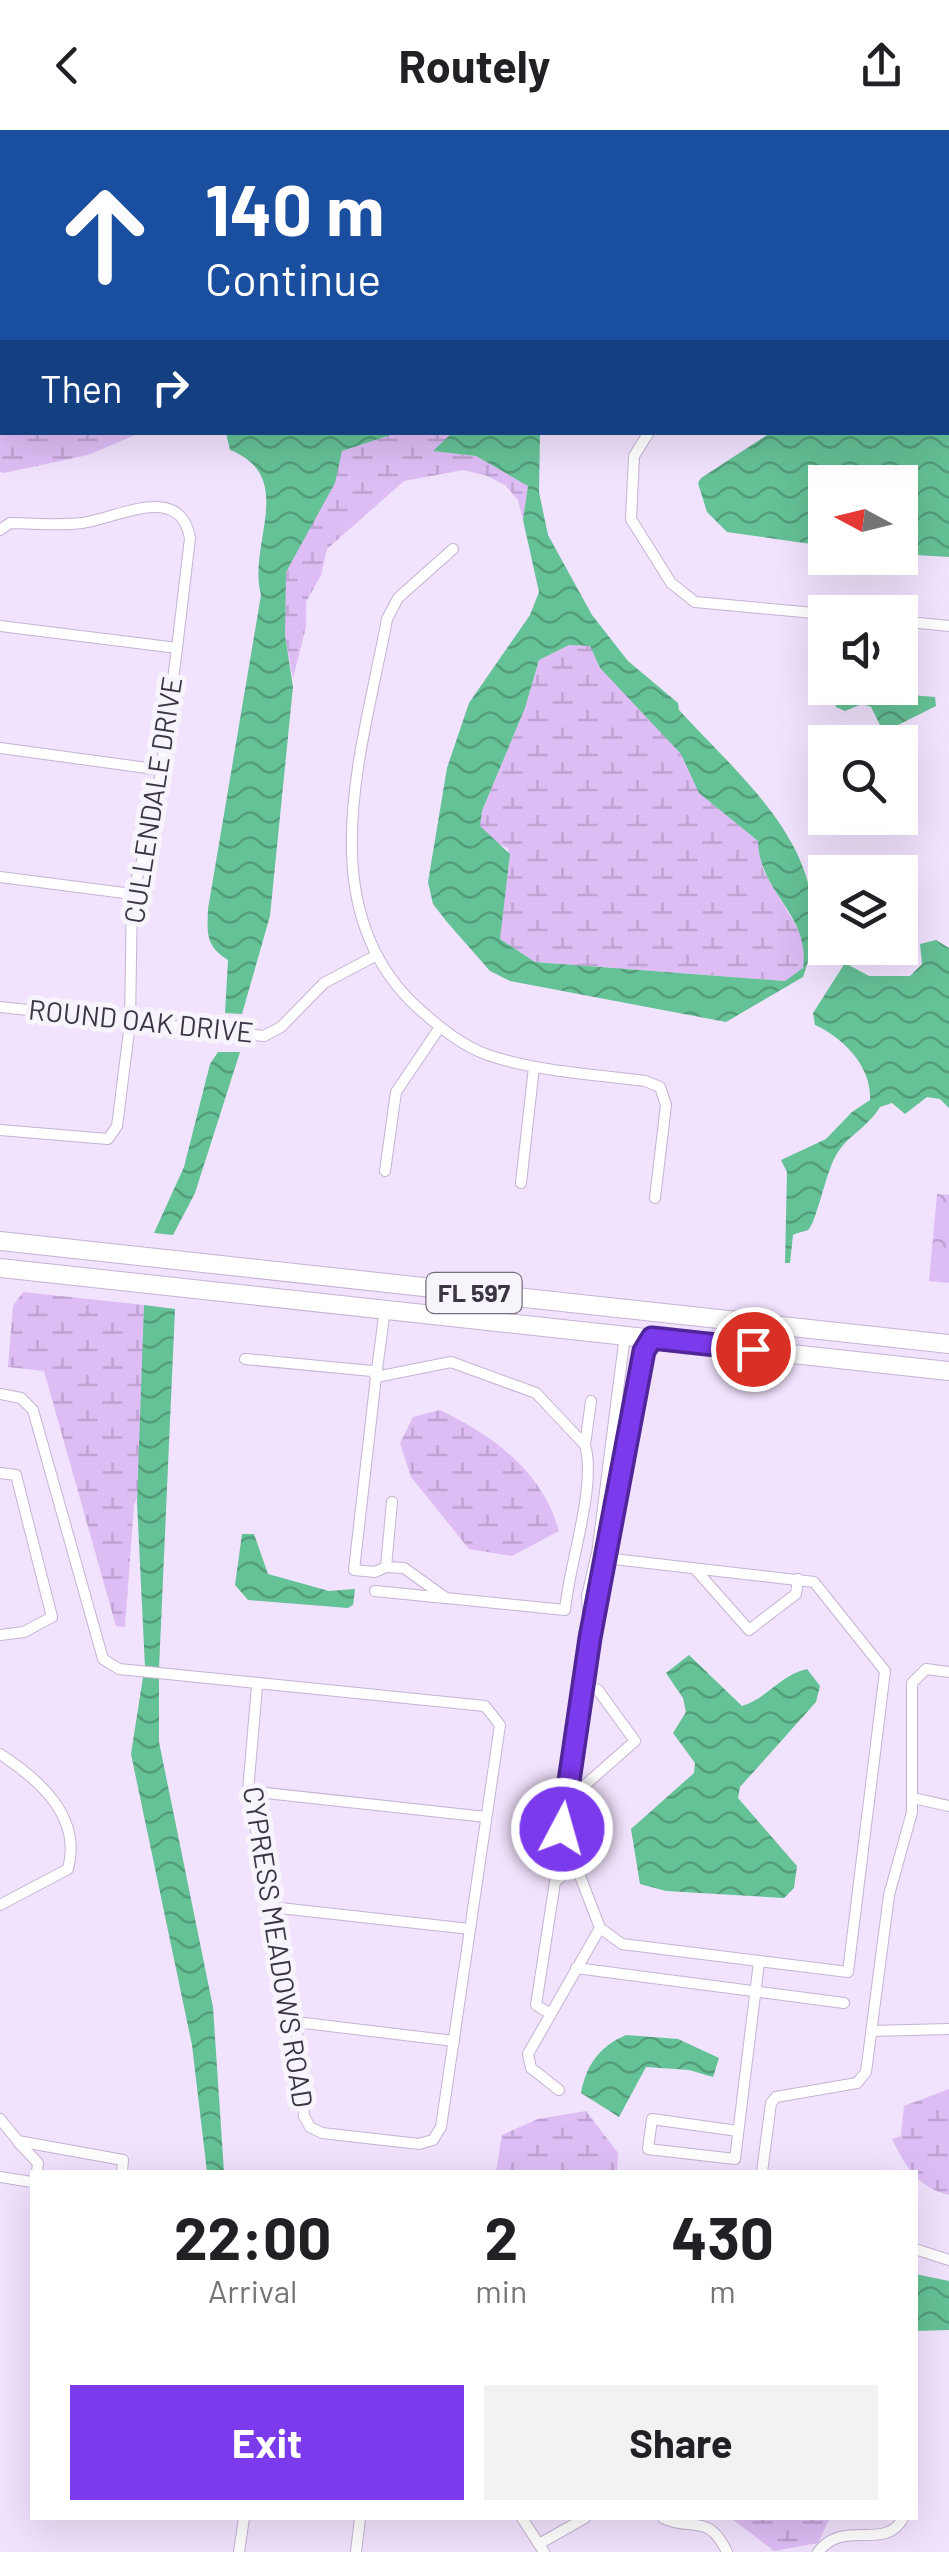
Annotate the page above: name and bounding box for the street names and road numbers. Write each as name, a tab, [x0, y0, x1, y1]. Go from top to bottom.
street label: CULLENDALE DRIVE	[116, 674, 188, 926]
street label: ROUND OAK DRIVE	[27, 991, 255, 1049]
road number: FL 597	[426, 1273, 522, 1313]
street label: CYPRESS MEADOWS ROAD	[237, 1784, 321, 2110]

